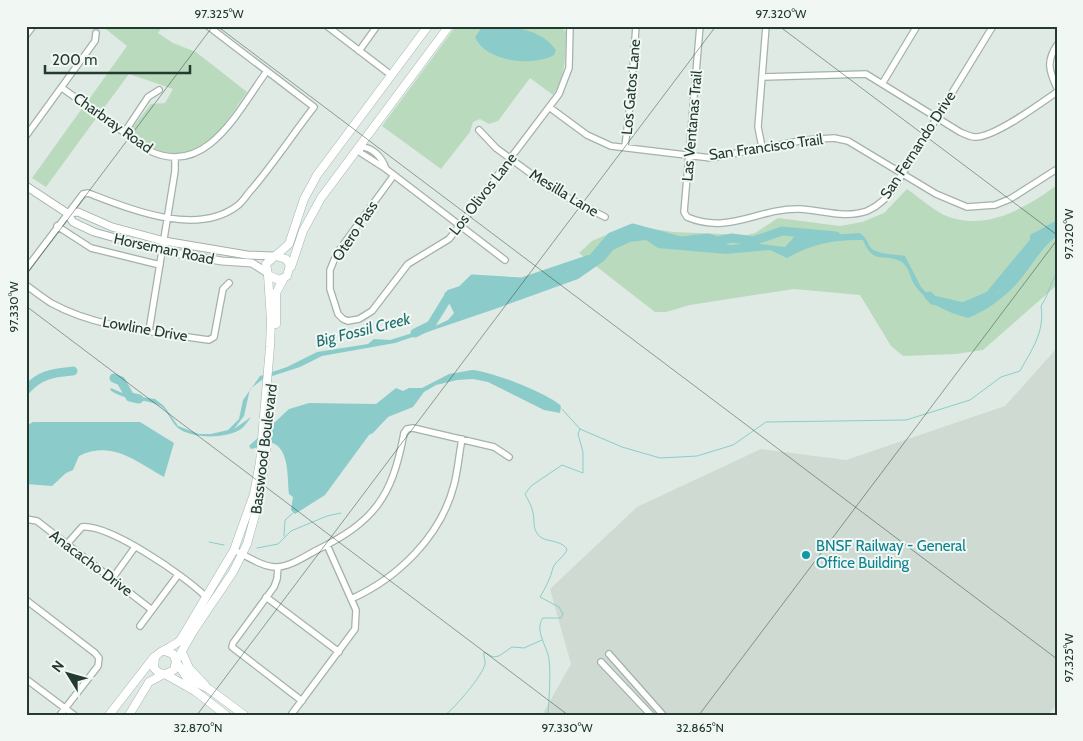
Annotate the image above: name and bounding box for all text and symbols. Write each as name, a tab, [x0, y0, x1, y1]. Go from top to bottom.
text: 97.325°W	[195, 6, 244, 21]
text: 97.320°W	[756, 6, 807, 21]
street label: Los Gatos Lane	[618, 38, 644, 136]
scale bar	[45, 42, 190, 74]
text: 200 m	[52, 51, 97, 69]
street label: Las Ventanas Trail	[678, 69, 706, 182]
street label: San Fernando Drive	[876, 87, 960, 202]
street label: Charbray Road	[70, 89, 156, 157]
street label: San Francisco Trail	[708, 130, 825, 164]
street label: Los Olivos Lane	[445, 149, 521, 239]
street label: Mesilla Lane	[526, 165, 602, 221]
street label: Otero Pass	[328, 198, 382, 264]
text: 97.320°W	[1061, 208, 1076, 259]
street label: Horseman Road	[112, 230, 216, 268]
text: 97.330°W	[6, 281, 21, 333]
water label: Big Fossil Creek	[314, 309, 413, 351]
street label: Lowline Drive	[101, 313, 189, 345]
street label: Basswood Boulevard	[247, 383, 281, 515]
street label: Anacacho Drive	[46, 526, 136, 600]
place label: BNSF Railway - General Office Building	[816, 537, 966, 572]
marker: BNSF Railway - General Office Building	[800, 549, 812, 561]
text: 97.325°W	[1061, 633, 1076, 683]
north arrow	[42, 648, 92, 698]
text: N	[47, 657, 68, 676]
text: 32.870°N	[174, 720, 222, 735]
text: 97.330°W	[541, 720, 593, 735]
text: 32.865°N	[676, 720, 724, 735]

